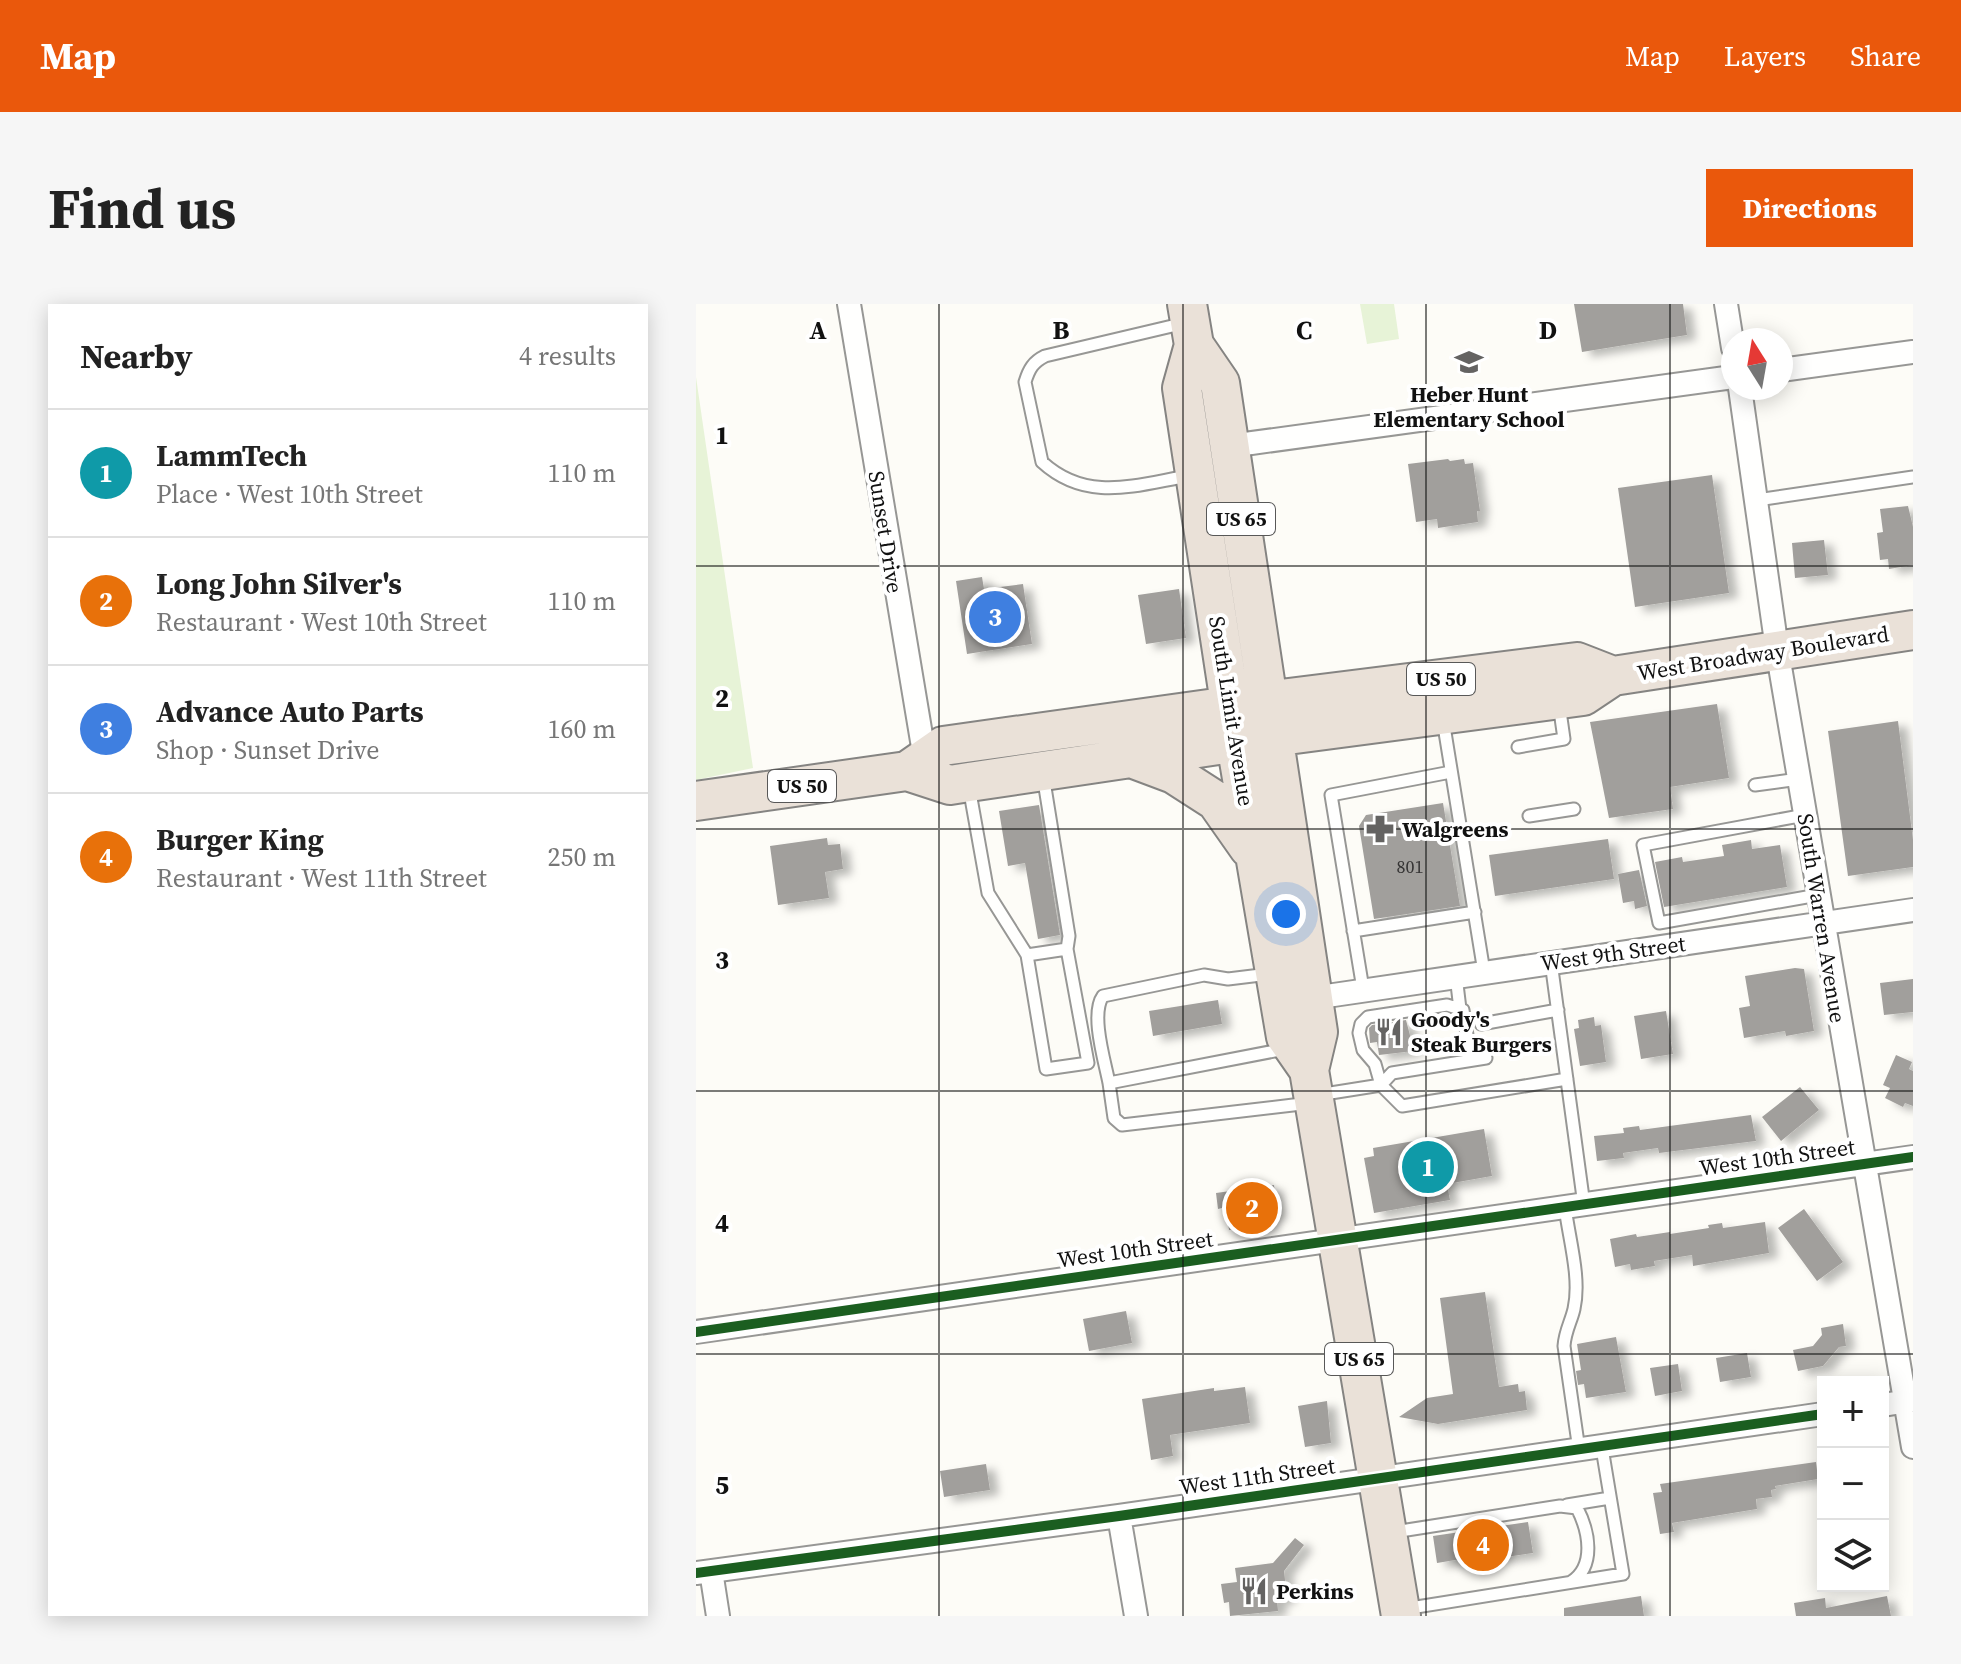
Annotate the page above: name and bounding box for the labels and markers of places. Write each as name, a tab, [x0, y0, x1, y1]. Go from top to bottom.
school or university icon: Heber Hunt Elementary School	[1454, 347, 1484, 377]
place label: Heber Hunt Elementary School	[1373, 379, 1565, 434]
pin: 3	[969, 587, 1021, 647]
pharmacy icon: Walgreens	[1365, 814, 1395, 844]
place label: Walgreens	[1402, 814, 1509, 844]
place label: Goody's Steak Burgers	[1411, 1004, 1552, 1059]
restaurant icon: Goody's Steak Burgers	[1374, 1017, 1404, 1047]
pin: 1	[1402, 1137, 1454, 1197]
pin: 2	[1226, 1178, 1278, 1238]
pin: 4	[1457, 1515, 1509, 1575]
restaurant icon: Perkins	[1239, 1576, 1269, 1606]
place label: Perkins	[1276, 1576, 1354, 1606]

